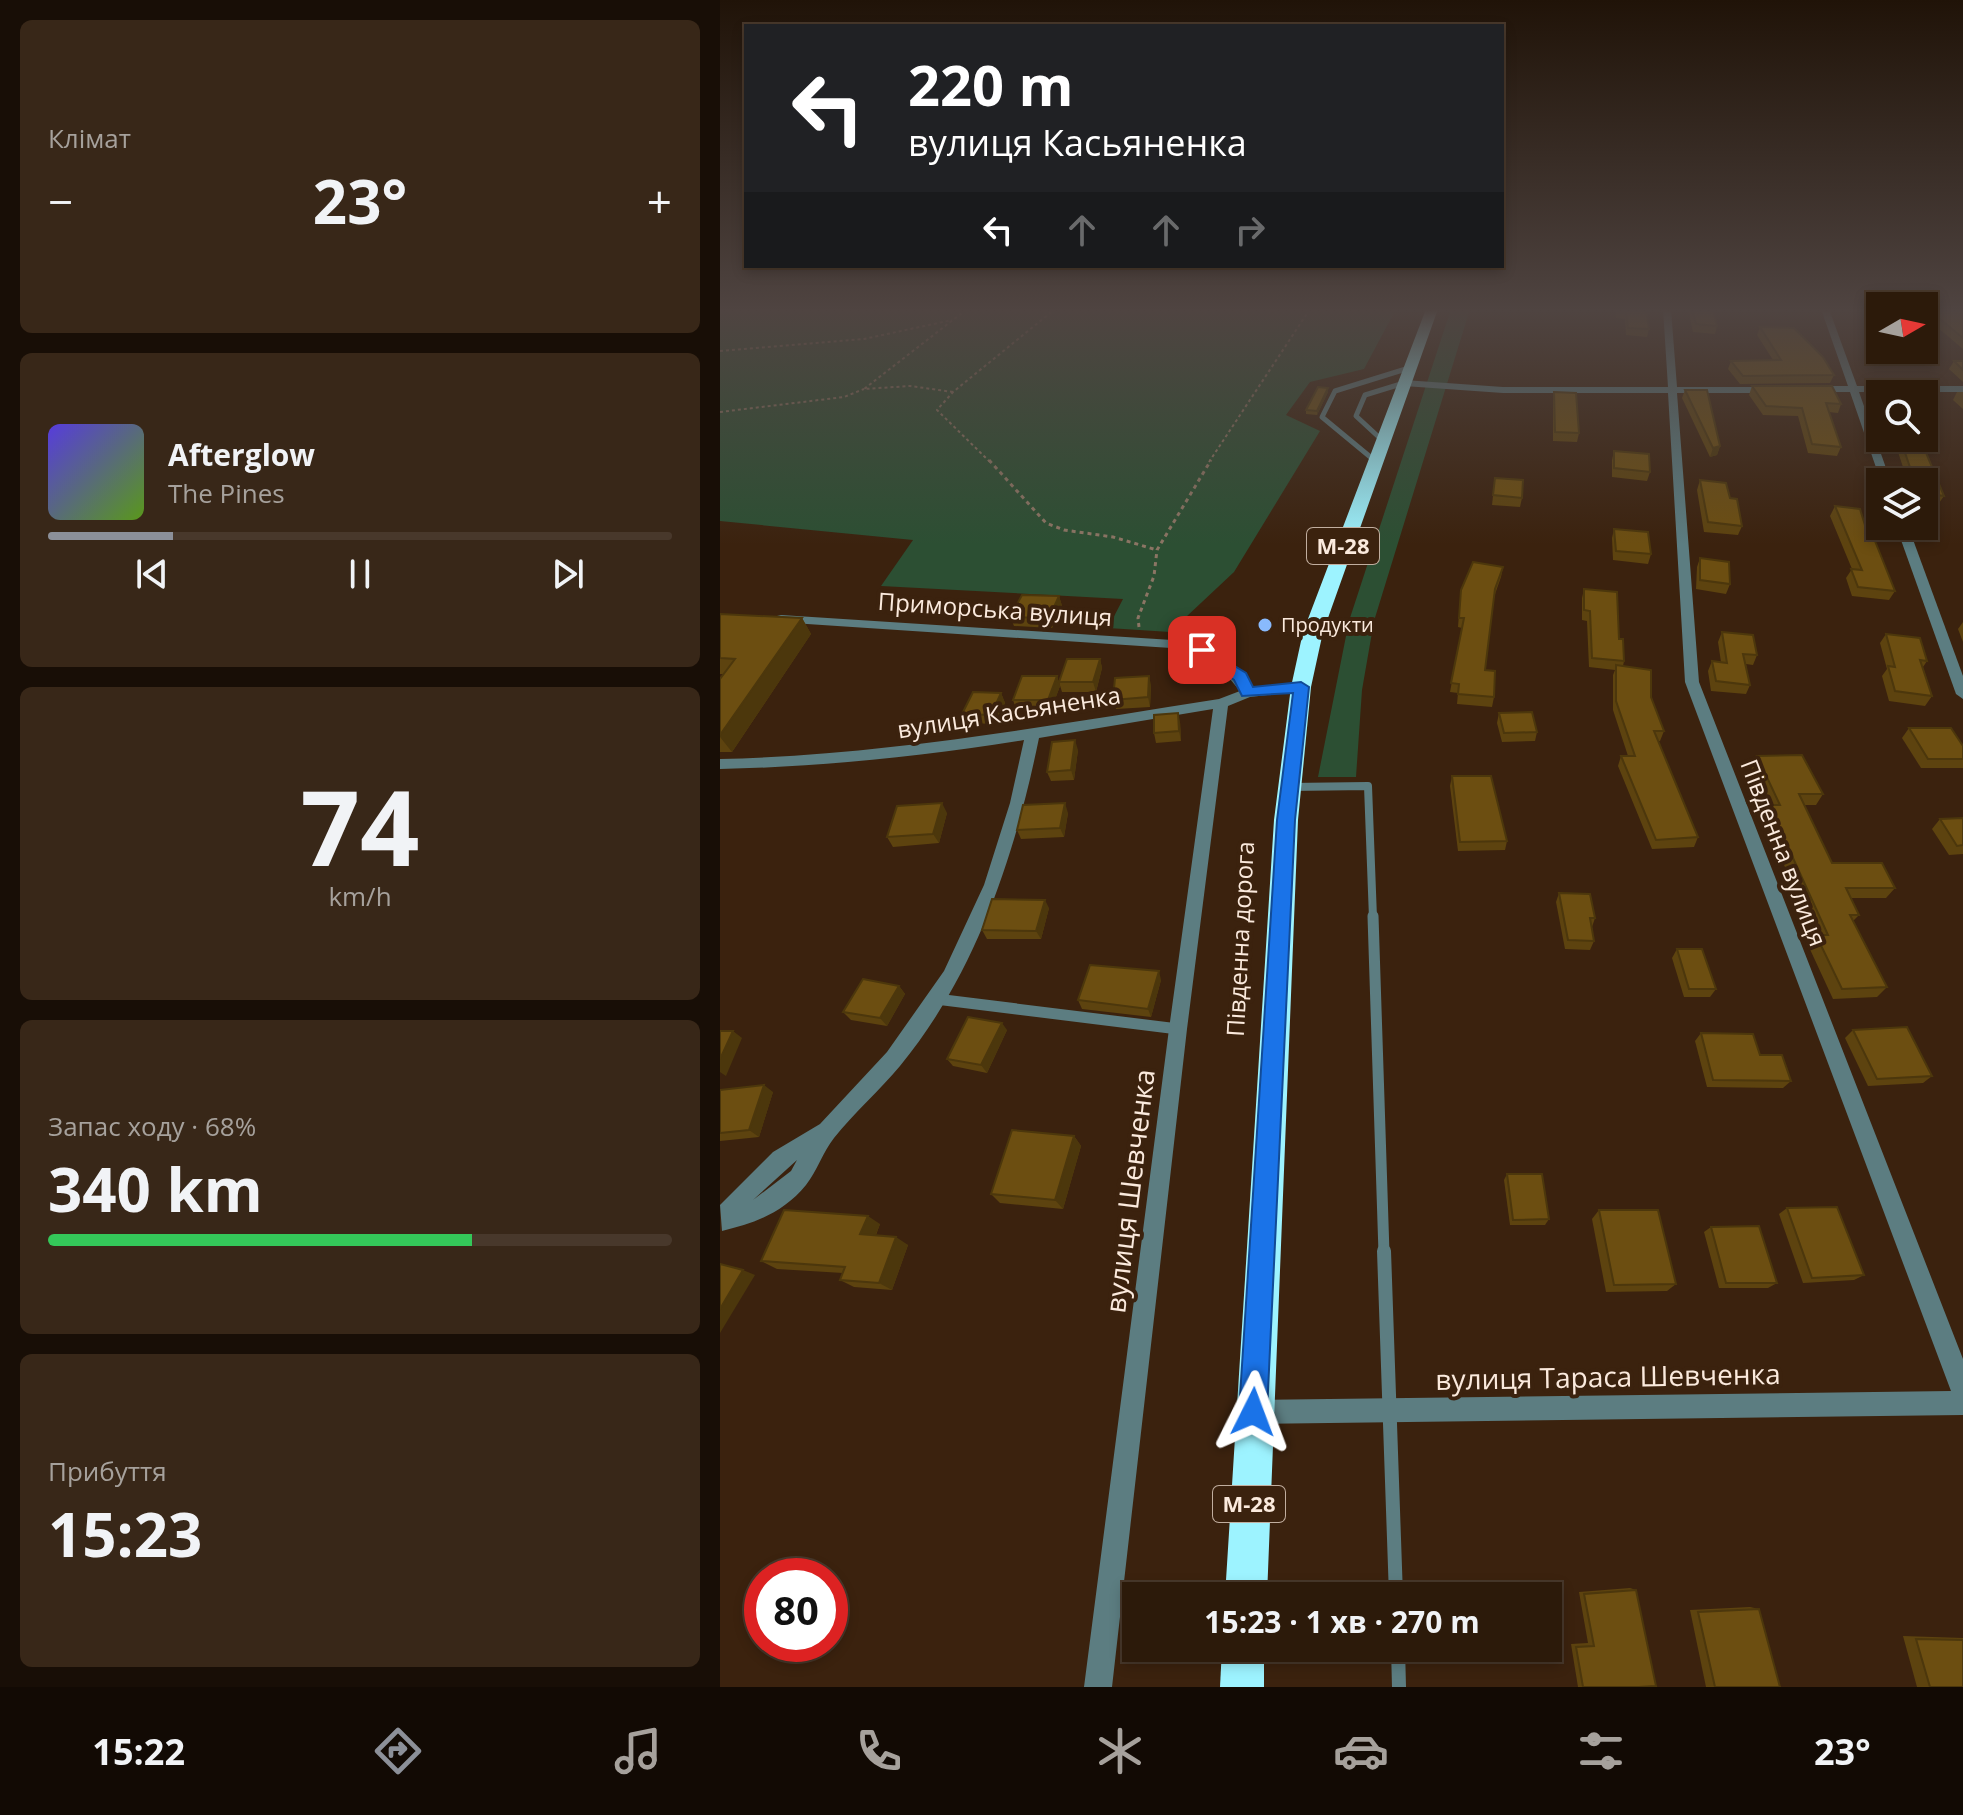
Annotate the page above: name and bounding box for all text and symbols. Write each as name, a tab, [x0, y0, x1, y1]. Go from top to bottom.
text: 220 m	[908, 46, 1074, 122]
icon: left	[776, 56, 880, 160]
text: вулиця Касьяненка	[908, 118, 1247, 167]
text: Клімат	[48, 120, 131, 156]
text: 23°	[313, 160, 407, 242]
text: −	[48, 171, 73, 231]
text: +	[647, 171, 672, 231]
icon: left	[976, 208, 1020, 252]
icon: ahead	[1060, 208, 1104, 252]
icon: ahead	[1144, 208, 1188, 252]
icon: right	[1228, 208, 1272, 252]
north arrow	[1866, 292, 1938, 364]
map controls	[1866, 292, 1938, 540]
button: search	[1866, 380, 1938, 452]
text: Afterglow	[168, 434, 315, 475]
button: layers	[1866, 468, 1938, 540]
text: The Pines	[168, 475, 285, 511]
road number: М-28	[1307, 528, 1379, 564]
icon: previous	[130, 552, 174, 596]
icon: pause	[338, 552, 382, 596]
icon: next	[546, 552, 590, 596]
street label: Приморська вулиця	[877, 584, 1113, 633]
place label: Продукти	[1281, 611, 1374, 638]
pin	[1168, 616, 1236, 684]
marker: Продукти	[1256, 616, 1274, 634]
icon: arrive	[1180, 628, 1224, 672]
street label: вулиця Касьяненка	[895, 678, 1123, 745]
street label: Південна вулиця	[1734, 754, 1835, 951]
text: 74	[301, 755, 419, 896]
street label: Південна дорога	[1218, 840, 1261, 1037]
text: km/h	[328, 878, 392, 914]
street label: вулиця Шевченка	[1095, 1067, 1163, 1315]
text: Запас ходу · 68%	[48, 1108, 256, 1144]
text: 340 km	[48, 1148, 263, 1230]
street label: вулиця Тараса Шевченка	[1435, 1354, 1781, 1398]
position arrow	[1211, 1370, 1295, 1454]
text: Прибуття	[48, 1453, 167, 1489]
road number: М-28	[1213, 1486, 1285, 1522]
text: 15:23	[48, 1493, 202, 1575]
speed limit sign: 80	[744, 1558, 848, 1662]
text: 15:23 · 1 хв · 270 m	[1204, 1601, 1480, 1642]
icon: directions	[370, 1723, 426, 1779]
icon: music	[610, 1723, 666, 1779]
icon: phone	[851, 1723, 907, 1779]
icon: climate	[1092, 1723, 1148, 1779]
icon: car	[1333, 1723, 1389, 1779]
icon: filters	[1573, 1723, 1629, 1779]
text: 15:22	[92, 1727, 185, 1776]
text: 23°	[1814, 1727, 1871, 1776]

